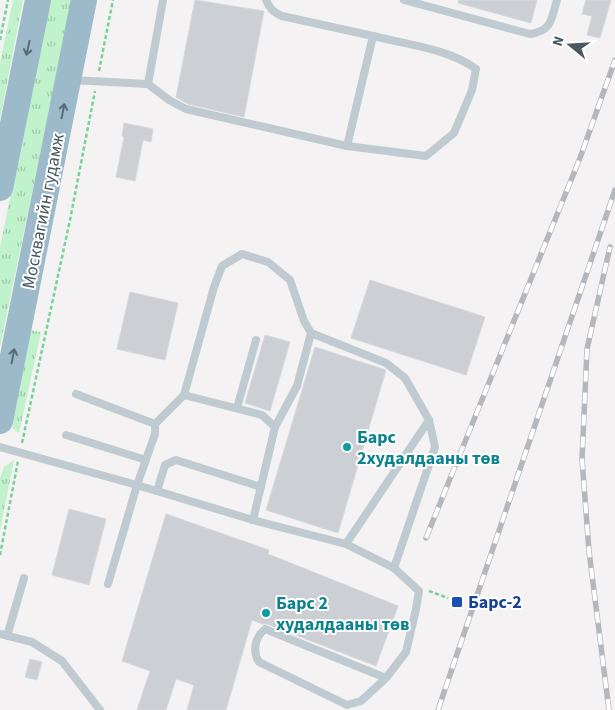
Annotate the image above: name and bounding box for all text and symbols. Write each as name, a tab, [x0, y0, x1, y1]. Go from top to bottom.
north arrow	[545, 20, 595, 70]
text: N	[548, 34, 570, 49]
one-way arrow	[23, 39, 33, 55]
one-way arrow	[59, 104, 68, 120]
street label: Москвагийн гудамж	[16, 131, 71, 291]
one-way arrow	[9, 349, 18, 365]
place label: Барс 2худалдааны төв	[357, 425, 500, 471]
marker: Барс 2худалдааны төв	[341, 441, 353, 453]
place label: Барс-2	[468, 590, 522, 615]
place label: Барс 2 худалдааны төв	[276, 591, 410, 637]
marker: Барс-2	[450, 595, 464, 609]
marker: Барс 2 худалдааны төв	[260, 607, 272, 619]

